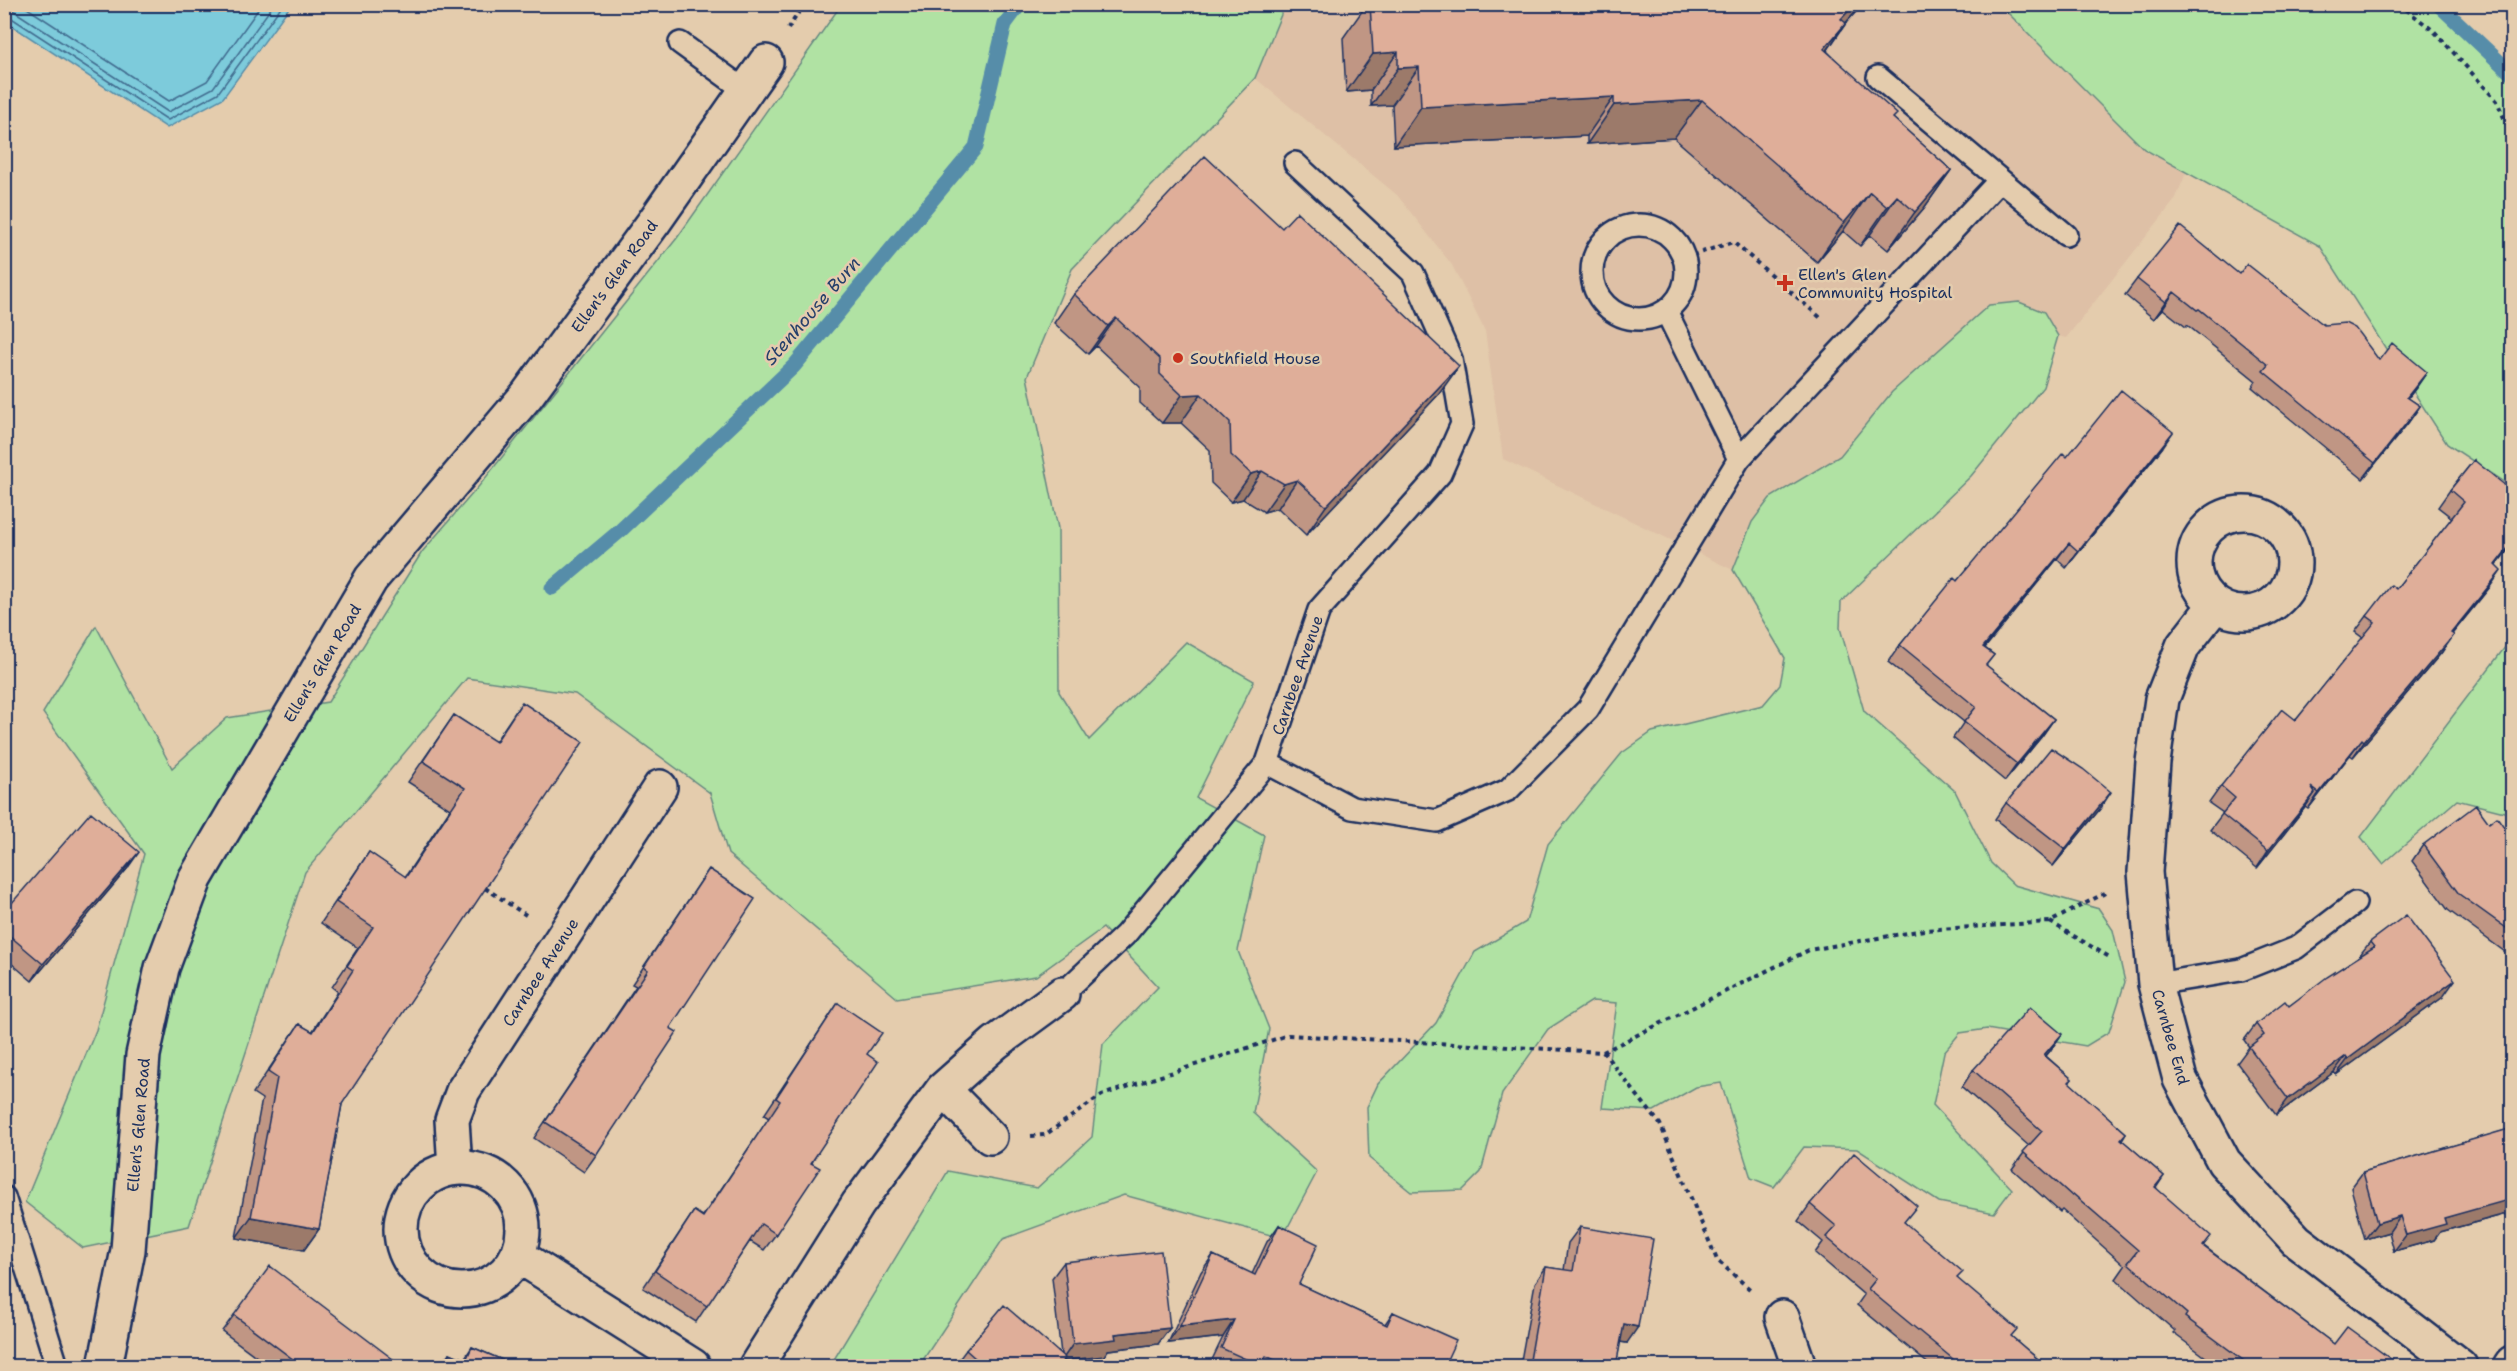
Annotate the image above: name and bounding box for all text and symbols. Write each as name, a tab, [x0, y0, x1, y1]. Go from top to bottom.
street label: Ellen's Glen Road	[566, 216, 662, 337]
water label: Stenhouse Burn	[758, 252, 866, 370]
place label: Ellen's Glen Community Hospital	[1798, 264, 1953, 303]
marker: Ellen's Glen Community Hospital	[1776, 274, 1794, 292]
place label: Southfield House	[1190, 348, 1321, 369]
marker: Southfield House	[1171, 351, 1185, 365]
street label: Ellen's Glen Road	[279, 600, 366, 726]
street label: Carnbee Avenue	[1267, 612, 1328, 738]
street label: Carnbee Avenue	[497, 914, 583, 1031]
street label: Carnbee End	[2147, 987, 2194, 1087]
street label: Ellen's Glen Road	[122, 1057, 155, 1193]

